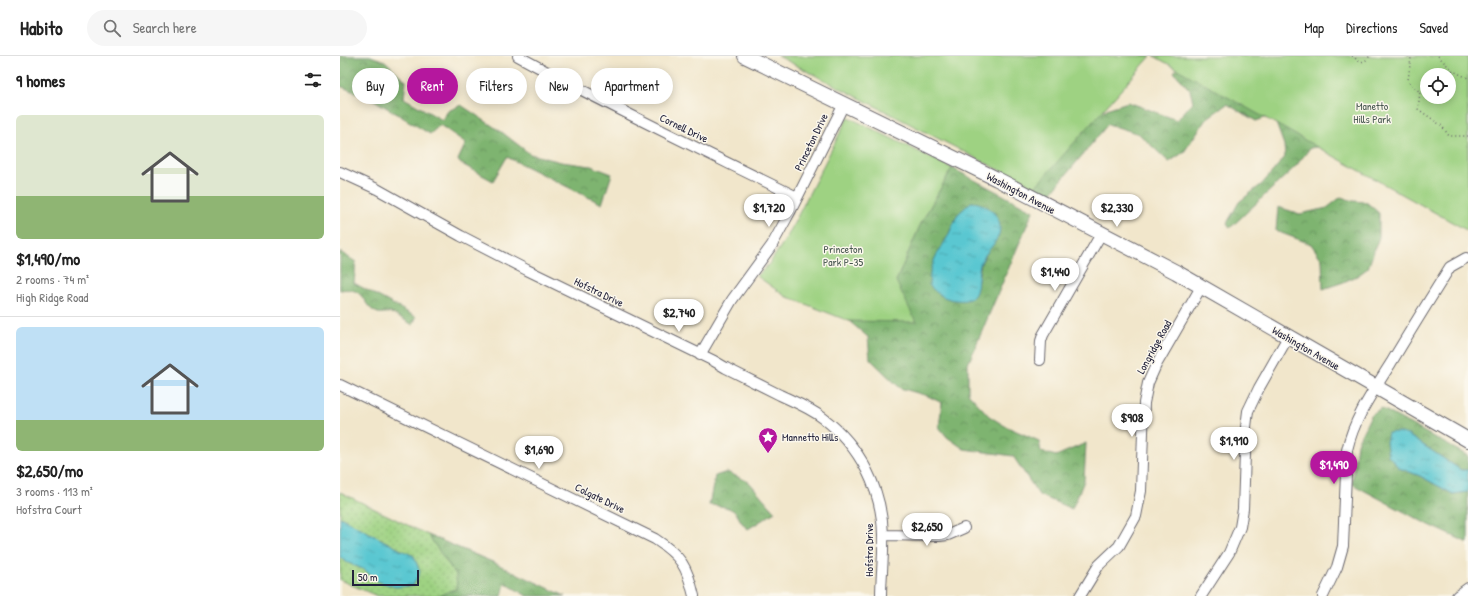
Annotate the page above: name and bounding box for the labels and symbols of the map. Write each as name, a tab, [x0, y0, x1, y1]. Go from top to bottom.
park label: Manetto Hills Park	[1353, 99, 1391, 126]
street label: Cornell Drive	[658, 110, 711, 146]
street label: Princeton Drive	[791, 110, 831, 173]
street label: Washington Avenue	[984, 169, 1058, 217]
pin: $1,720	[736, 194, 802, 228]
pin: $2,330	[1084, 194, 1150, 228]
park label: Princeton Park P-35	[823, 242, 863, 269]
pin: $1,440	[1022, 258, 1088, 292]
street label: Hofstra Drive	[572, 274, 627, 310]
pin: $2,740	[646, 299, 712, 333]
street label: Longridge Road	[1134, 317, 1175, 376]
street label: Washington Avenue	[1270, 323, 1343, 373]
pin: $908	[1108, 404, 1156, 438]
place icon: Mannetto Hills	[757, 426, 779, 454]
pin: $1,910	[1201, 427, 1267, 461]
place label: Mannetto Hills	[782, 430, 838, 444]
pin: $1,690	[506, 436, 572, 470]
pin: $1,490	[1301, 451, 1367, 485]
street label: Colgate Drive	[573, 480, 628, 516]
pin: $2,650	[894, 513, 960, 547]
street label: Hofstra Drive	[862, 523, 876, 577]
scale bar	[352, 568, 419, 587]

